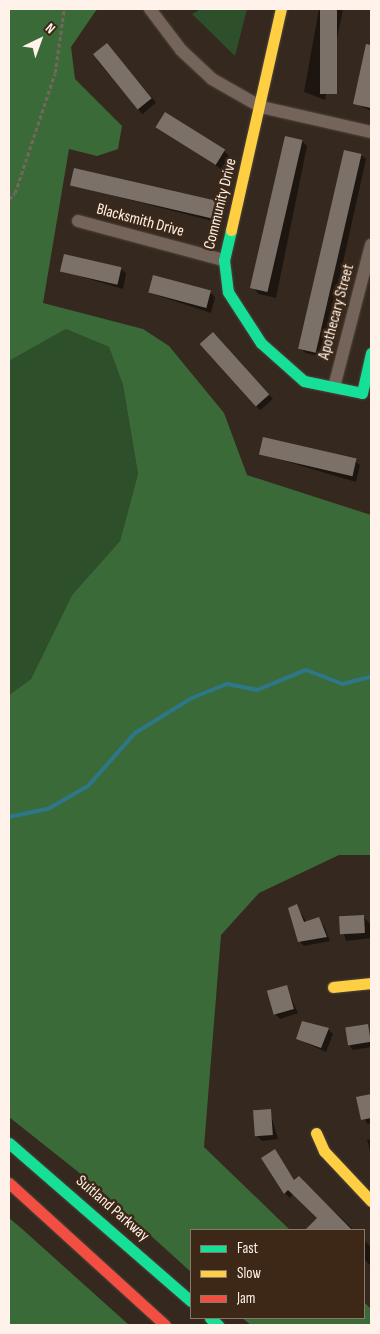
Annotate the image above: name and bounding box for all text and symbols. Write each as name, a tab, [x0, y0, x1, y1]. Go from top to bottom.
north arrow	[15, 15, 65, 65]
text: N	[42, 20, 59, 37]
street label: Community Drive	[200, 157, 242, 251]
street label: Blacksmith Drive	[94, 200, 186, 242]
street label: Apothecary Street	[315, 262, 359, 362]
street label: Suitland Parkway	[71, 1172, 153, 1246]
legend	[190, 1229, 365, 1319]
text: Fast	[237, 1239, 258, 1258]
text: Slow	[237, 1264, 261, 1283]
text: Jam	[237, 1289, 255, 1308]

